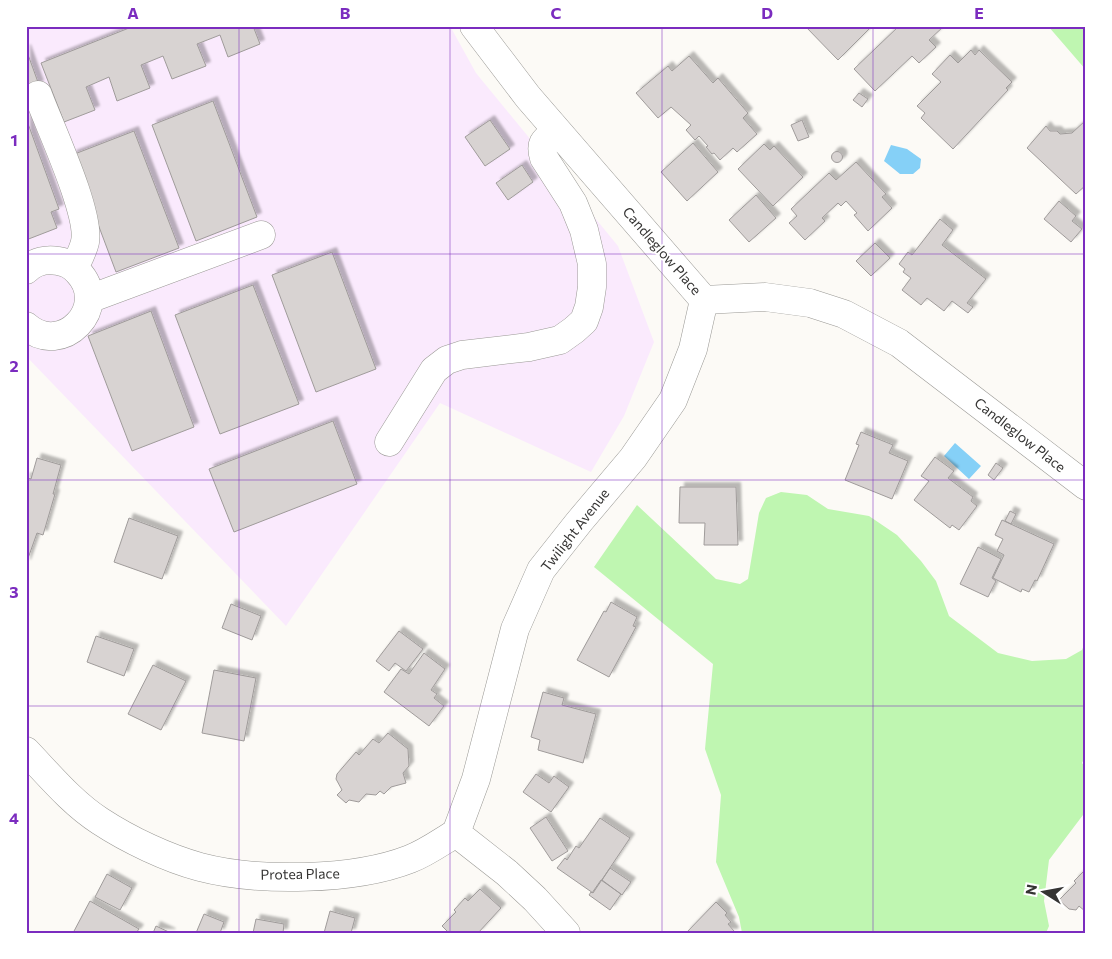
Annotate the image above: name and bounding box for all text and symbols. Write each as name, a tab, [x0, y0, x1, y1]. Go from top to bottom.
text: A	[127, 3, 139, 22]
text: B	[340, 3, 351, 22]
text: C	[551, 3, 562, 22]
text: D	[761, 3, 773, 22]
text: E	[974, 3, 984, 22]
text: 1	[10, 130, 18, 149]
street label: Candleglow Place	[620, 203, 705, 298]
text: 2	[9, 356, 19, 375]
street label: Candleglow Place	[971, 394, 1069, 476]
street label: Twilight Avenue	[537, 485, 612, 575]
text: 3	[9, 582, 19, 601]
text: 4	[9, 808, 19, 827]
street label: Protea Place	[260, 864, 340, 883]
north arrow	[1020, 866, 1070, 916]
text: N	[1021, 883, 1040, 896]

